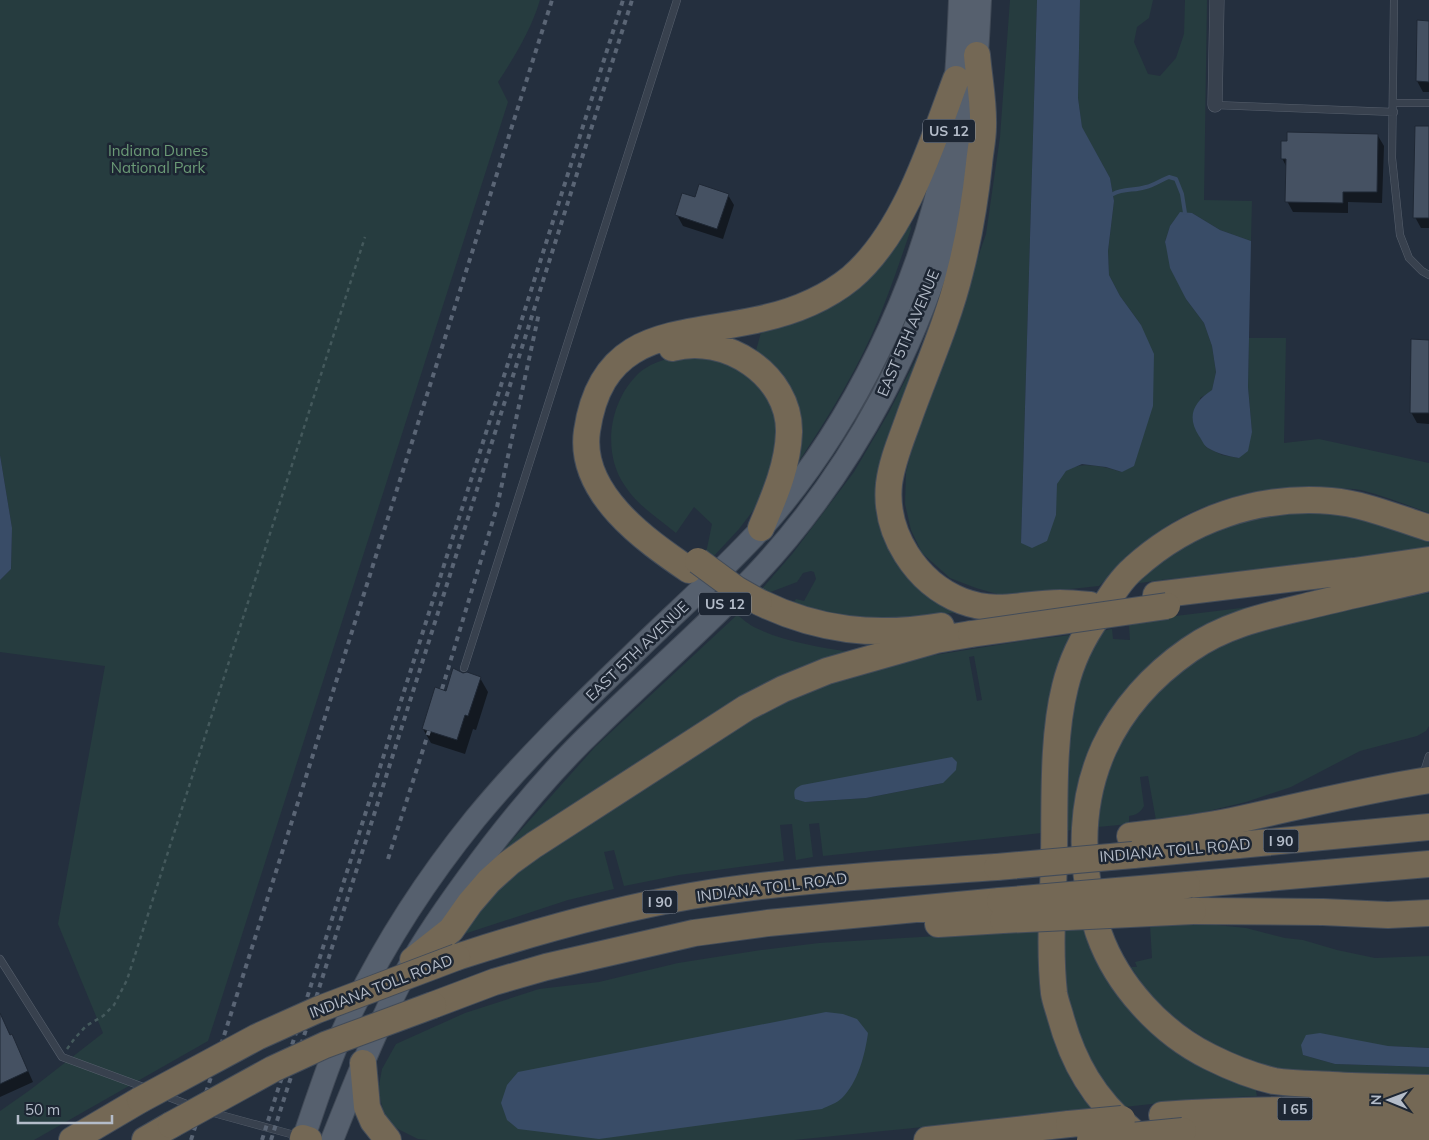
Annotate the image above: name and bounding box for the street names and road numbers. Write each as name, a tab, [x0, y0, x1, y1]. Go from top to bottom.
road number: US 12	[923, 120, 975, 142]
street label: EAST 5TH AVENUE	[873, 267, 943, 399]
road number: US 12	[699, 592, 751, 616]
street label: EAST 5TH AVENUE	[582, 597, 692, 705]
road number: I 90	[1264, 829, 1298, 852]
street label: INDIANA TOLL ROAD	[1099, 834, 1251, 866]
street label: INDIANA TOLL ROAD	[696, 868, 848, 906]
road number: I 90	[642, 890, 678, 914]
street label: INDIANA TOLL ROAD	[307, 950, 455, 1022]
road number: I 65	[1278, 1098, 1312, 1120]

